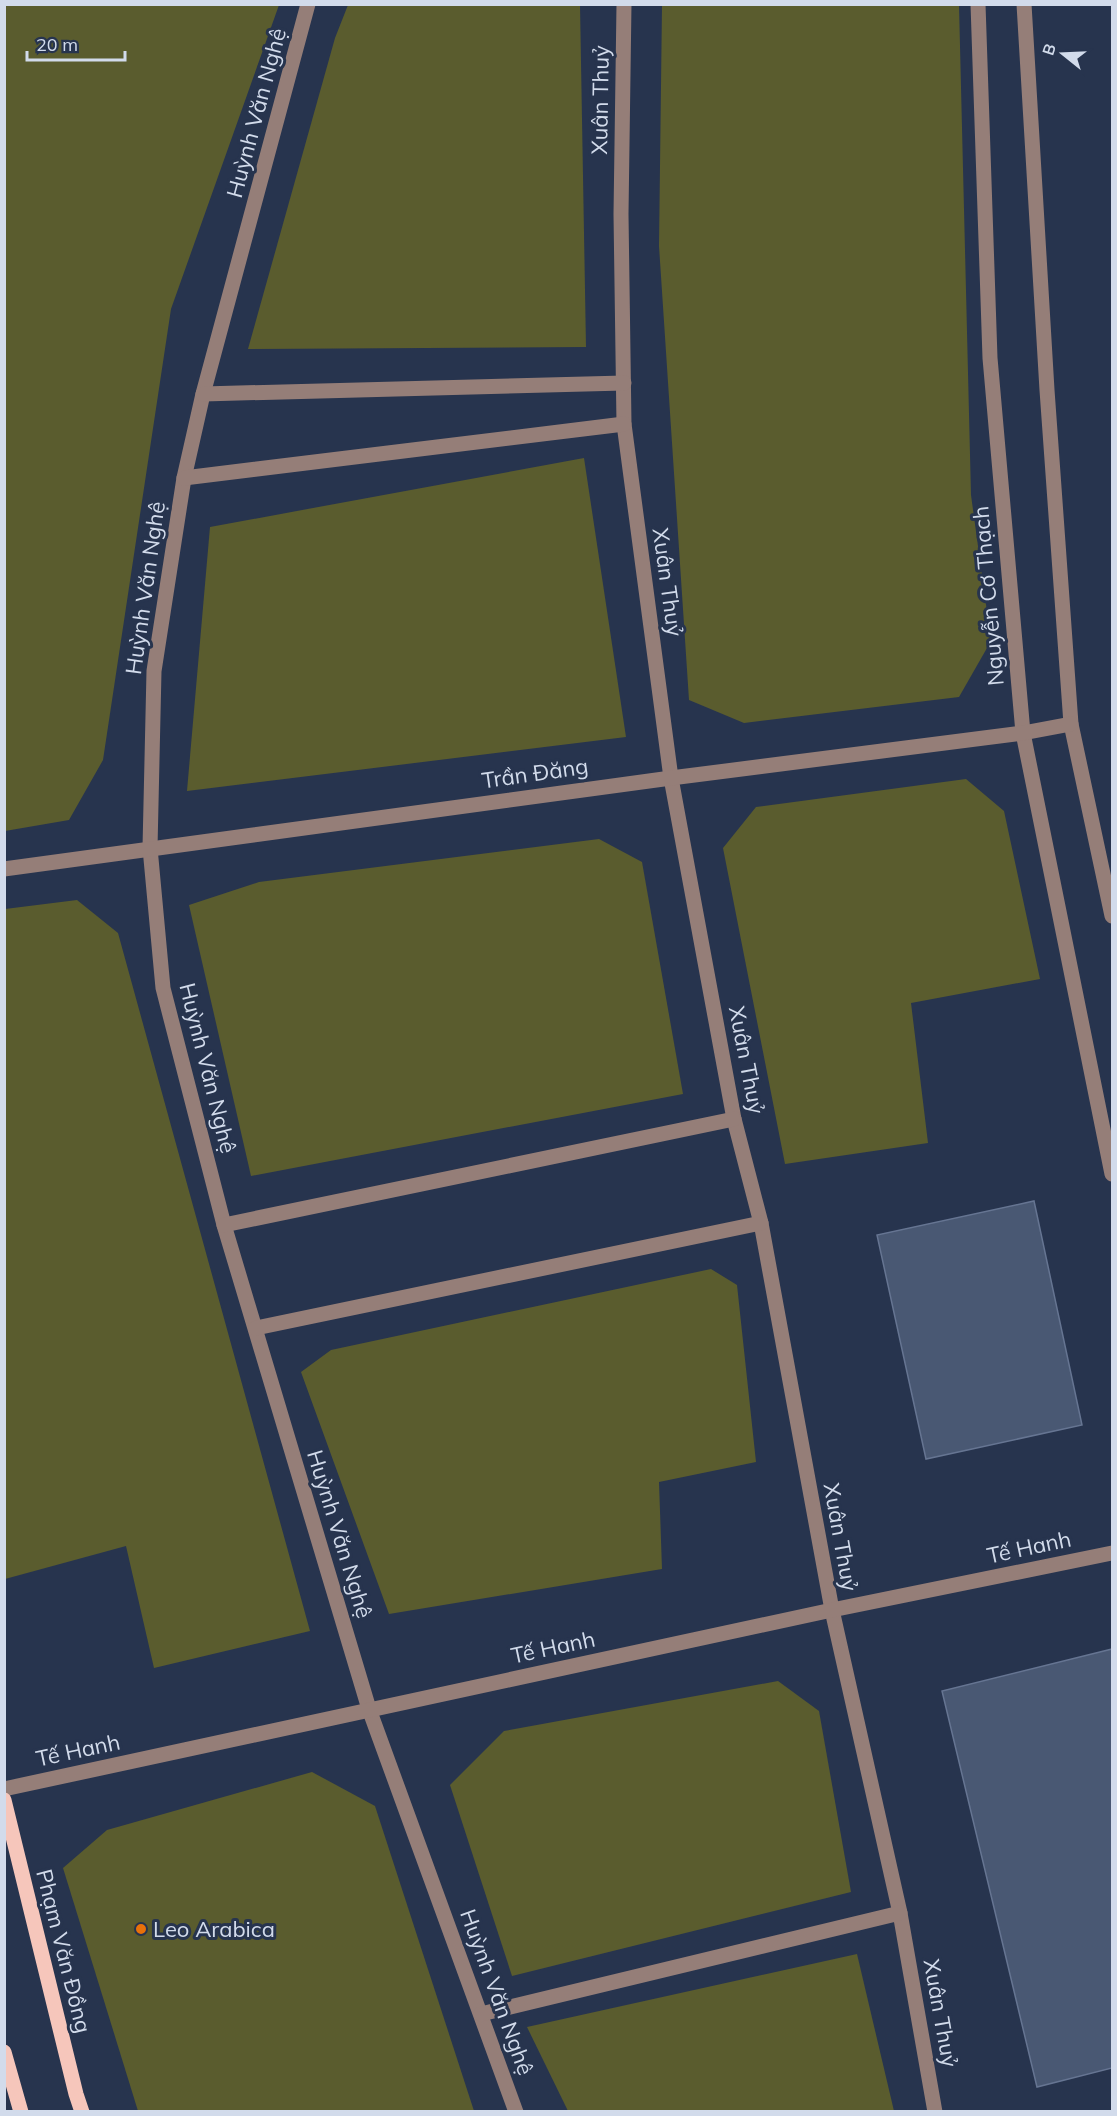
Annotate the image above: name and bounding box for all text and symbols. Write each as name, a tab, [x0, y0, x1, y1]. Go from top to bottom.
scale bar	[27, 24, 124, 62]
north arrow	[1033, 24, 1093, 84]
street label: Huỳnh Văn Nghệ	[220, 25, 292, 201]
text: 20 m	[36, 33, 78, 56]
text: B	[1038, 41, 1060, 58]
street label: Xuân Thuỷ	[585, 45, 615, 155]
street label: Huỳnh Văn Nghệ	[119, 500, 171, 676]
street label: Nguyễn Cơ Thạch	[966, 505, 1010, 687]
street label: Xuân Thuỷ	[647, 526, 690, 638]
street label: Trần Đăng	[480, 752, 590, 794]
street label: Huỳnh Văn Nghệ	[173, 980, 243, 1156]
street label: Xuân Thuỷ	[723, 1004, 771, 1117]
street label: Huỳnh Văn Nghệ	[301, 1446, 379, 1622]
street label: Xuân Thuỷ	[818, 1481, 864, 1594]
street label: Tế Hanh	[984, 1524, 1074, 1570]
street label: Tế Hanh	[508, 1624, 598, 1670]
street label: Tế Hanh	[33, 1727, 123, 1773]
street label: Phạm Văn Đồng	[30, 1866, 98, 2036]
street label: Huỳnh Văn Nghệ	[454, 1905, 540, 2079]
place label: Leo Arabica	[153, 1915, 275, 1943]
marker: Leo Arabica	[134, 1922, 148, 1936]
street label: Xuân Thuỷ	[918, 1957, 964, 2070]

